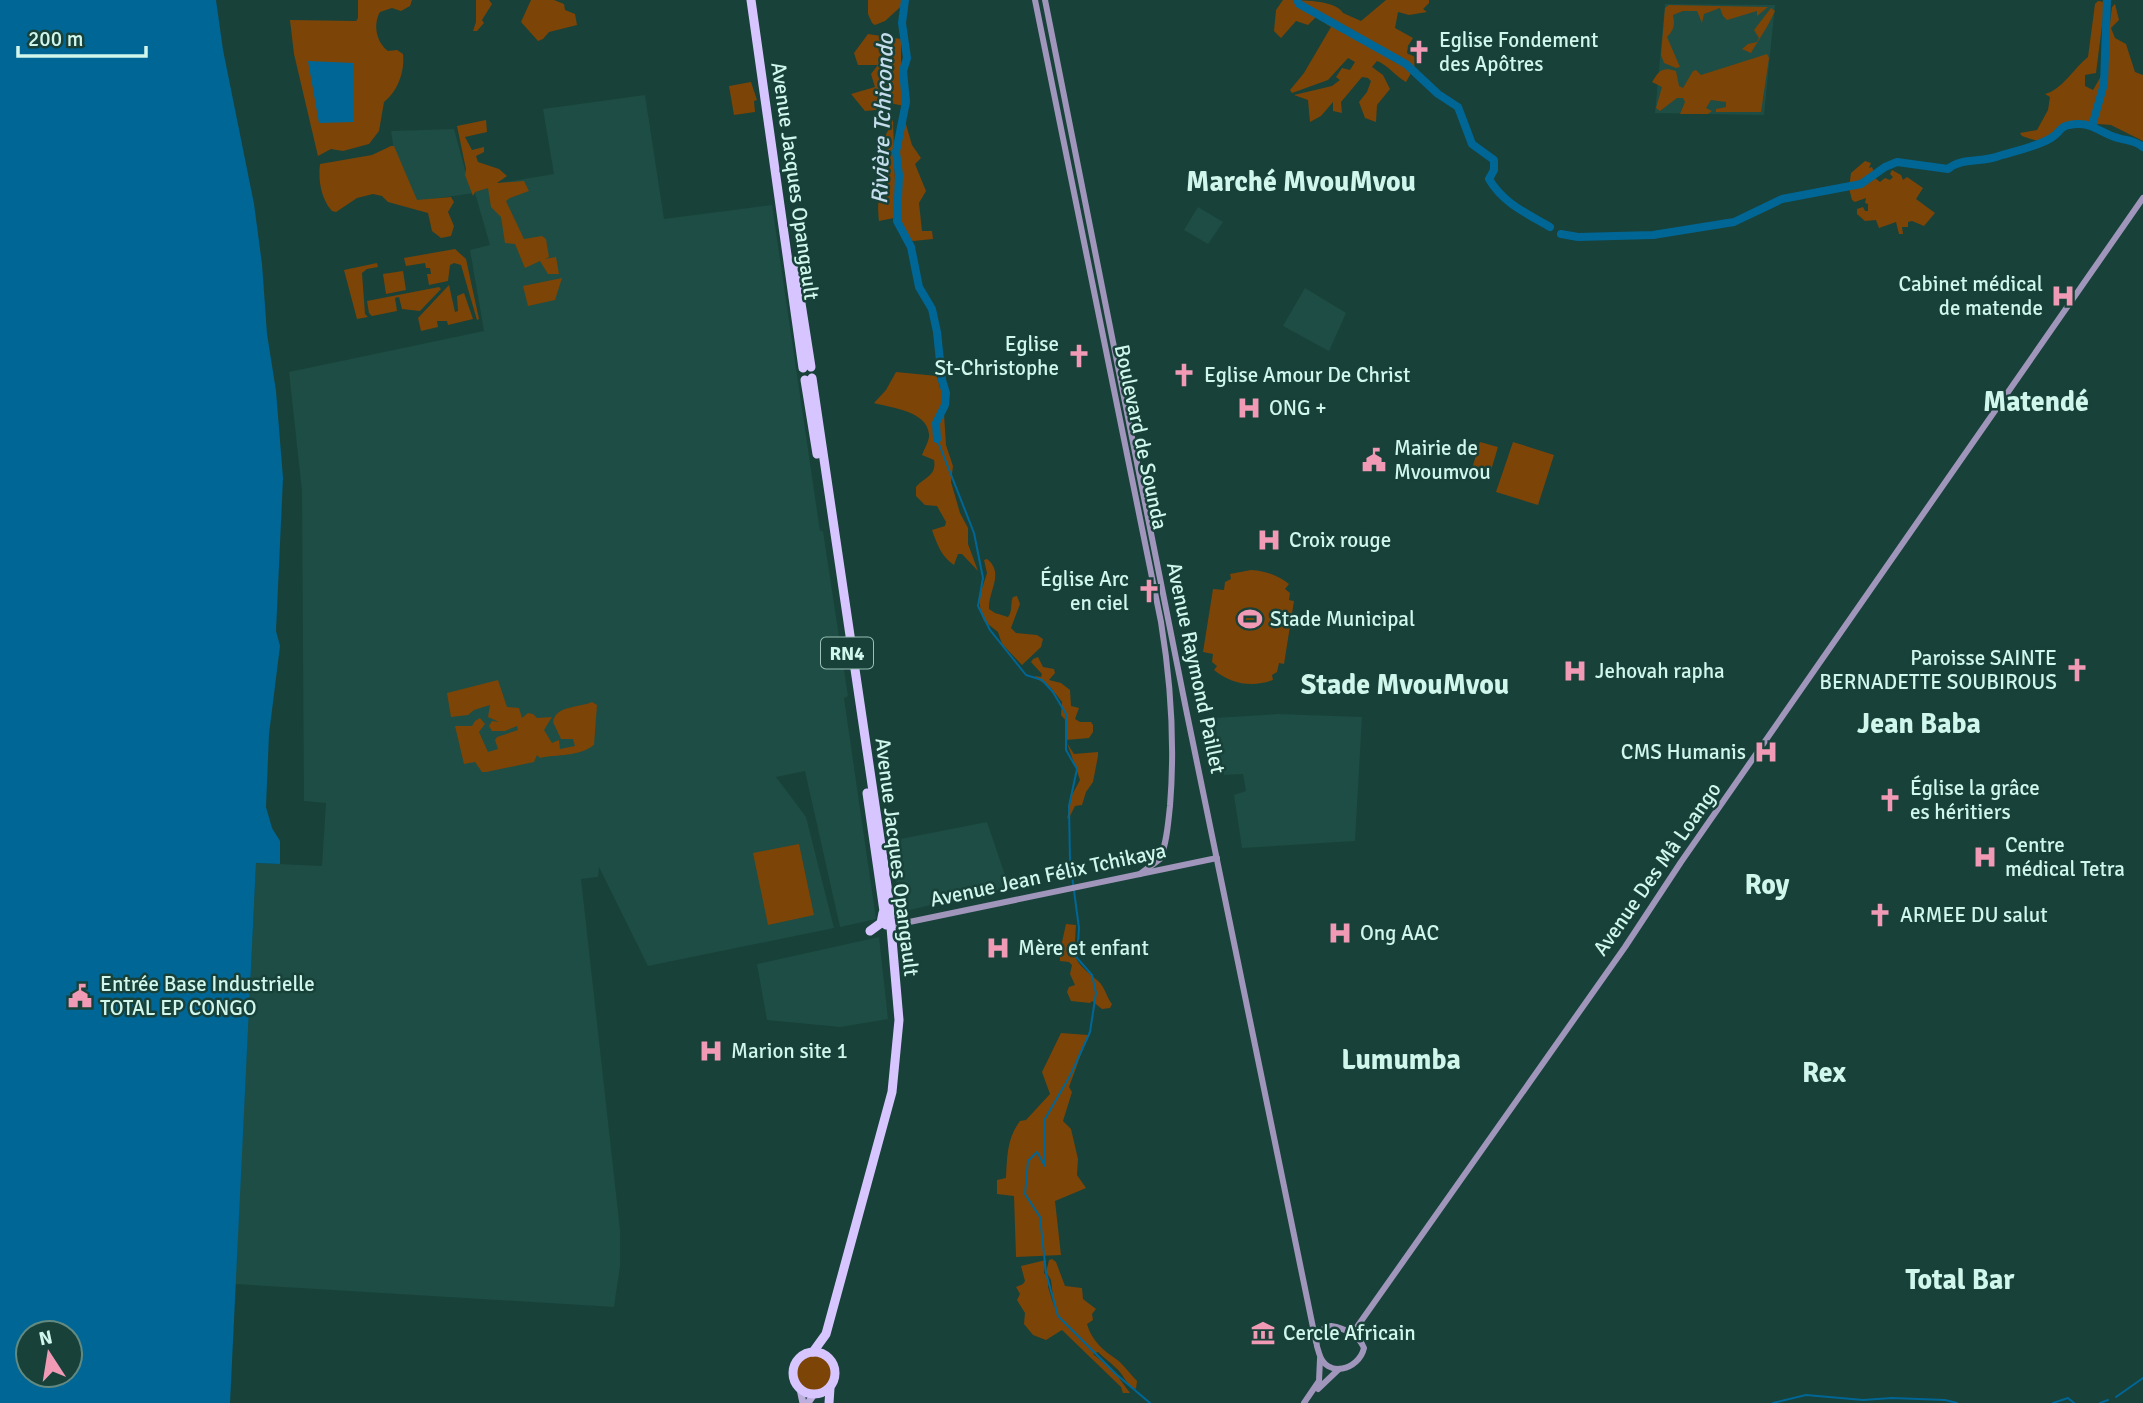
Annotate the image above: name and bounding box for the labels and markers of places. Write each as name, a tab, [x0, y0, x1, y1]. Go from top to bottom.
place label: Eglise Fondement des Apôtres	[1439, 27, 1598, 77]
church icon: Eglise Fondement des Apôtres	[1405, 38, 1433, 66]
place label: Cabinet médical de matende	[1898, 271, 2043, 321]
hospital icon: Cabinet médical de matende	[2049, 282, 2077, 310]
place label: Eglise St-Christophe	[934, 331, 1059, 381]
church icon: Eglise St-Christophe	[1065, 342, 1093, 370]
church icon: Eglise Amour De Christ	[1170, 361, 1198, 389]
place label: Eglise Amour De Christ	[1204, 362, 1410, 388]
hospital icon: ONG +	[1235, 394, 1263, 422]
place label: ONG +	[1269, 395, 1327, 421]
place label: Mairie de Mvoumvou	[1394, 435, 1491, 485]
public building icon: Mairie de Mvoumvou	[1360, 446, 1388, 474]
hospital icon: Croix rouge	[1255, 526, 1283, 554]
place label: Croix rouge	[1289, 527, 1391, 553]
place label: Église Arc en ciel	[1040, 566, 1129, 616]
church icon: Église Arc en ciel	[1135, 577, 1163, 605]
sports icon: Stade Municipal	[1236, 605, 1264, 633]
place label: Stade Municipal	[1270, 606, 1415, 632]
place label: Paroisse SAINTE BERNADETTE SOUBIROUS	[1819, 645, 2057, 695]
church icon: Paroisse SAINTE BERNADETTE SOUBIROUS	[2063, 656, 2091, 684]
hospital icon: Jehovah rapha	[1561, 657, 1589, 685]
place label: Jehovah rapha	[1595, 658, 1725, 684]
hospital icon: CMS Humanis	[1752, 738, 1780, 766]
place label: CMS Humanis	[1621, 739, 1746, 765]
place label: Église la grâce es héritiers	[1910, 775, 2040, 825]
church icon: Église la grâce es héritiers	[1876, 786, 1904, 814]
place label: Centre médical Tetra	[2005, 832, 2125, 882]
hospital icon: Centre médical Tetra	[1971, 843, 1999, 871]
church icon: ARMEE DU salut	[1866, 901, 1894, 929]
place label: ARMEE DU salut	[1900, 902, 2048, 928]
hospital icon: Ong AAC	[1326, 919, 1354, 947]
place label: Ong AAC	[1360, 920, 1439, 946]
hospital icon: Mère et enfant	[984, 934, 1012, 962]
place label: Mère et enfant	[1018, 935, 1149, 961]
place label: Entrée Base Industrielle TOTAL EP CONGO	[100, 971, 315, 1021]
public building icon: Entrée Base Industrielle TOTAL EP CONGO	[66, 982, 94, 1010]
hospital icon: Marion site 1	[697, 1037, 725, 1065]
place label: Marion site 1	[731, 1038, 848, 1064]
museum icon: Cercle Africain	[1249, 1319, 1277, 1347]
place label: Cercle Africain	[1283, 1320, 1416, 1346]

